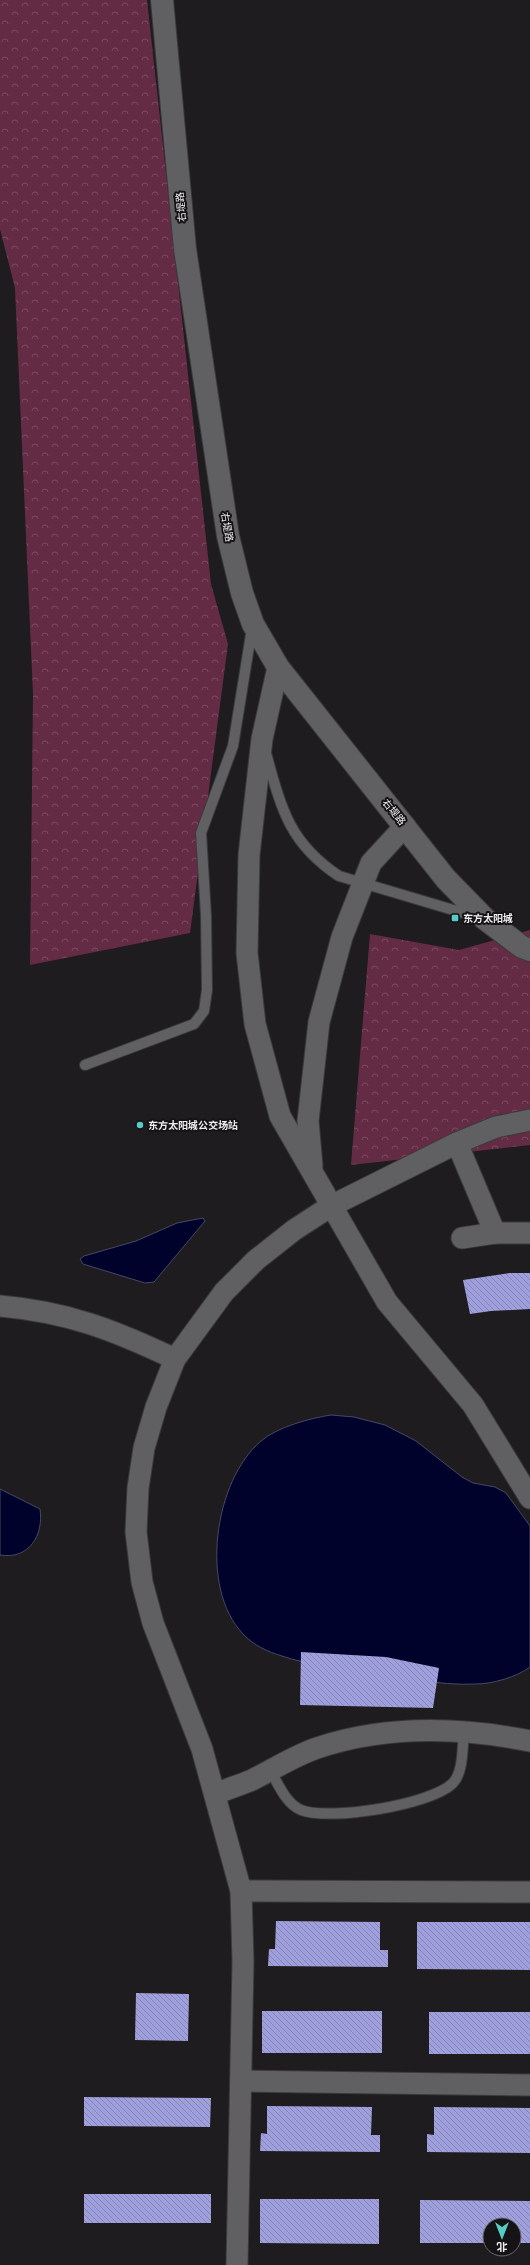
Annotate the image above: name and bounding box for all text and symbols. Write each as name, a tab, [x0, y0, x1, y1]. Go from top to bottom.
street label: 右堤路	[173, 191, 189, 223]
street label: 右堤路	[218, 511, 236, 543]
street label: 右堤路	[380, 796, 408, 828]
place label: 东方太阳城	[463, 912, 513, 925]
marker: 东方太阳城	[450, 913, 460, 923]
place label: 东方太阳城公交场站	[148, 1119, 238, 1132]
marker: 东方太阳城公交场站	[135, 1120, 145, 1130]
north arrow	[482, 2217, 522, 2257]
text: 北	[497, 2240, 508, 2254]

